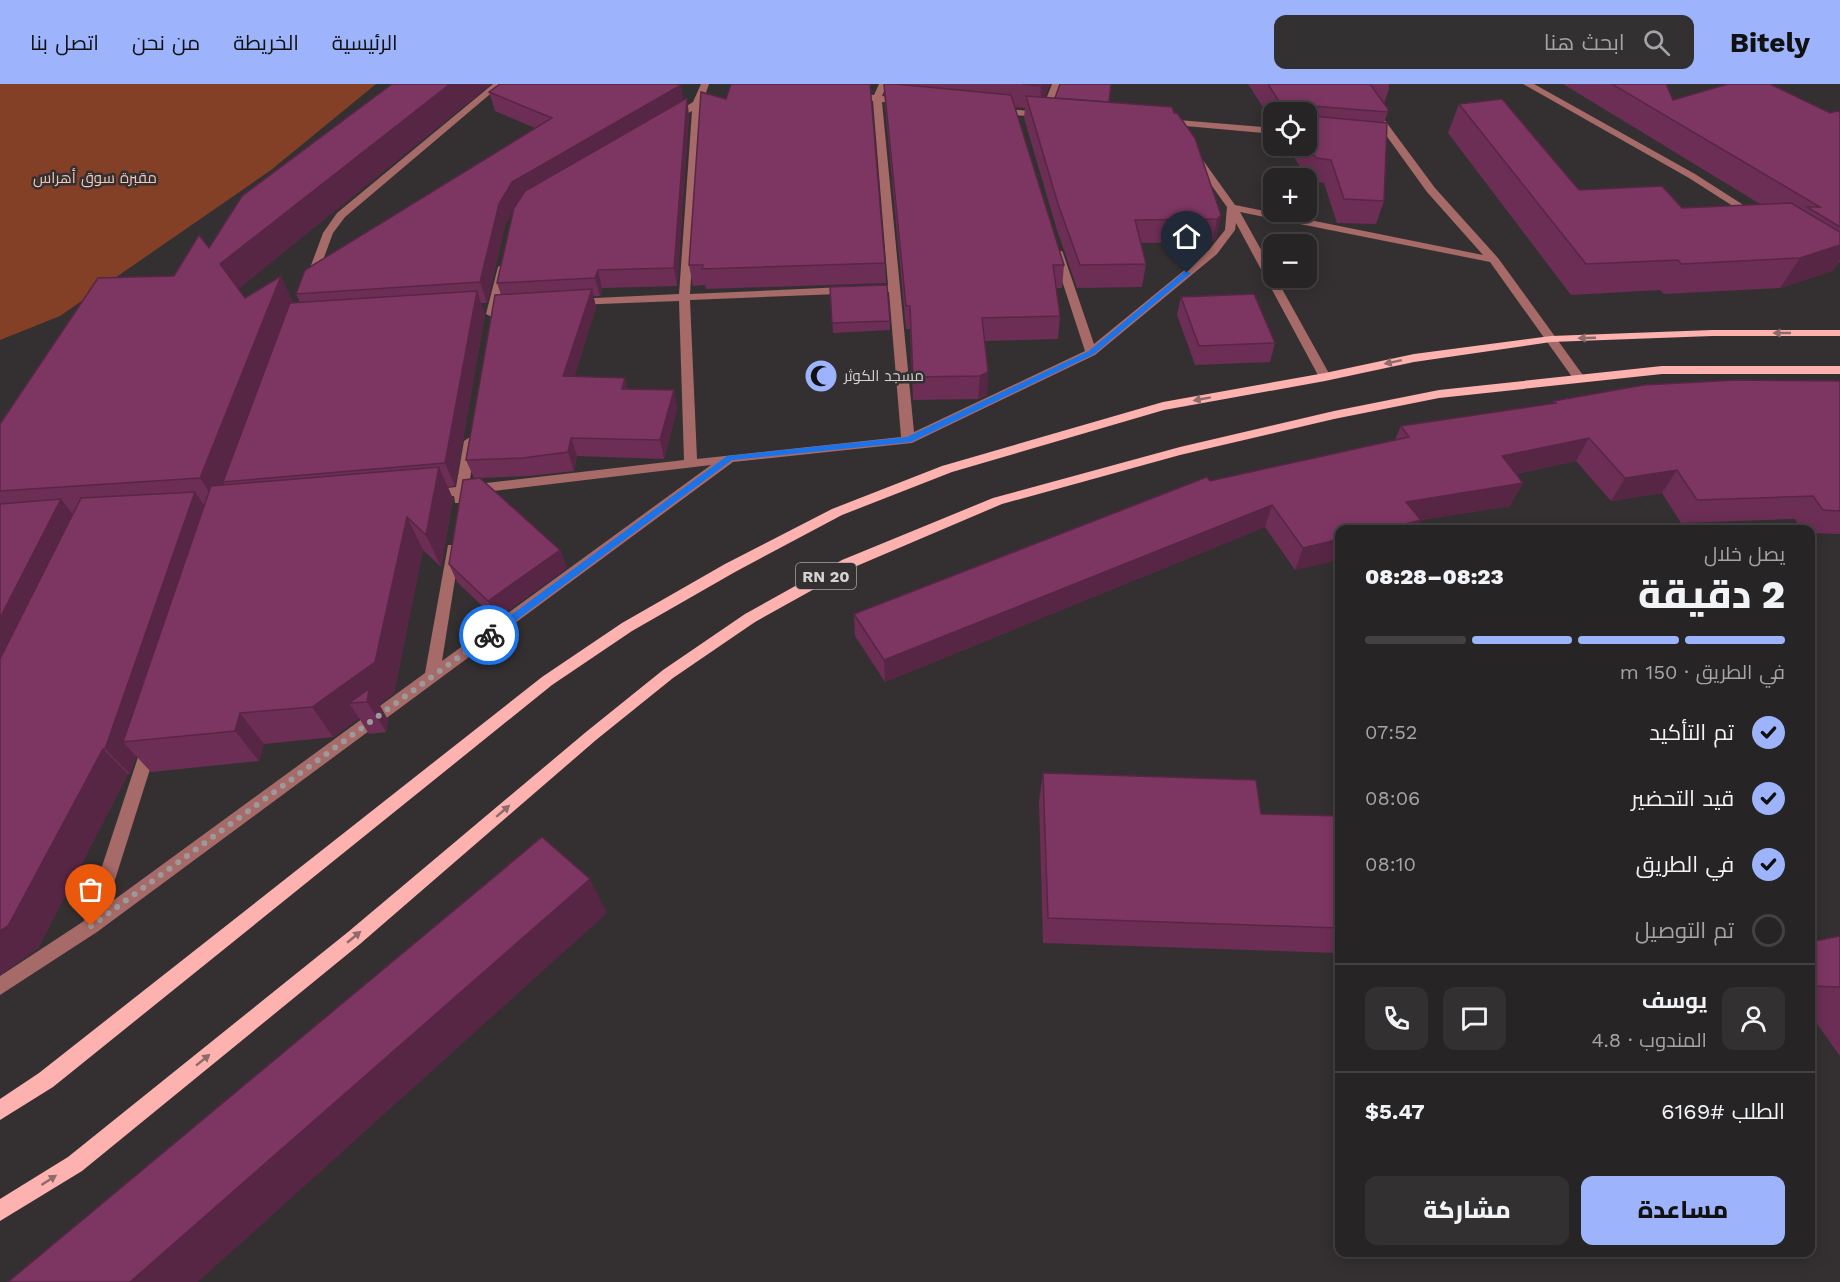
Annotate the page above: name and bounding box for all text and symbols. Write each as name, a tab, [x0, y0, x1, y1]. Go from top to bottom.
search box	[1274, 15, 1694, 69]
icon: search	[1640, 26, 1673, 59]
text: Bitely	[1730, 26, 1810, 59]
text: اتصل بنا	[30, 30, 99, 55]
text: من نحن	[132, 30, 200, 55]
text: الخريطة	[233, 30, 299, 55]
text: الرئيسية	[332, 30, 398, 55]
text: ابحث هنا	[1544, 30, 1625, 55]
map controls	[1263, 102, 1317, 288]
button: locate	[1263, 102, 1317, 156]
park label: مقبرة سوق أهراس	[33, 168, 157, 188]
button: +	[1263, 168, 1317, 222]
pin	[1161, 211, 1212, 273]
icon: home	[1170, 220, 1203, 253]
button: −	[1263, 234, 1317, 288]
one-way arrow	[1772, 328, 1791, 338]
one-way arrow	[1577, 333, 1596, 342]
mosque icon: مسجد الكوثر	[803, 358, 839, 394]
one-way arrow	[1384, 358, 1403, 367]
place label: مسجد الكوثر	[843, 367, 924, 385]
one-way arrow	[1192, 395, 1211, 404]
text: يصل خلال	[1704, 542, 1785, 566]
road number: RN 20	[796, 563, 856, 589]
text: 08:23–08:28	[1365, 564, 1504, 589]
text: 2 دقيقة	[1638, 572, 1785, 617]
courier	[459, 605, 519, 665]
icon: bike	[473, 619, 506, 652]
text: في الطريق · 150 m	[1620, 660, 1785, 684]
icon: check	[1752, 716, 1785, 749]
text: 07:52	[1365, 720, 1417, 744]
text: تم التأكيد	[1649, 720, 1734, 745]
icon: check	[1752, 782, 1785, 815]
text: 08:06	[1365, 786, 1420, 810]
text: قيد التحضير	[1631, 786, 1734, 811]
one-way arrow	[495, 805, 510, 818]
icon: check	[1752, 848, 1785, 881]
text: 08:10	[1365, 852, 1416, 876]
text: في الطريق	[1636, 852, 1734, 877]
pin	[65, 864, 116, 926]
icon: bag	[74, 873, 107, 906]
text: تم التوصيل	[1635, 918, 1734, 943]
one-way arrow	[347, 932, 362, 944]
button: phone	[1365, 987, 1428, 1050]
button: chat	[1443, 987, 1506, 1050]
button: person	[1722, 987, 1785, 1050]
text: يوسف	[1642, 988, 1707, 1013]
text: المندوب · 4.8	[1592, 1028, 1707, 1052]
one-way arrow	[195, 1054, 210, 1067]
text: $5.47	[1365, 1099, 1425, 1124]
text: الطلب #6169	[1661, 1099, 1785, 1124]
one-way arrow	[41, 1175, 57, 1186]
button: مشاركة	[1365, 1176, 1569, 1245]
button: مساعدة	[1581, 1176, 1785, 1245]

